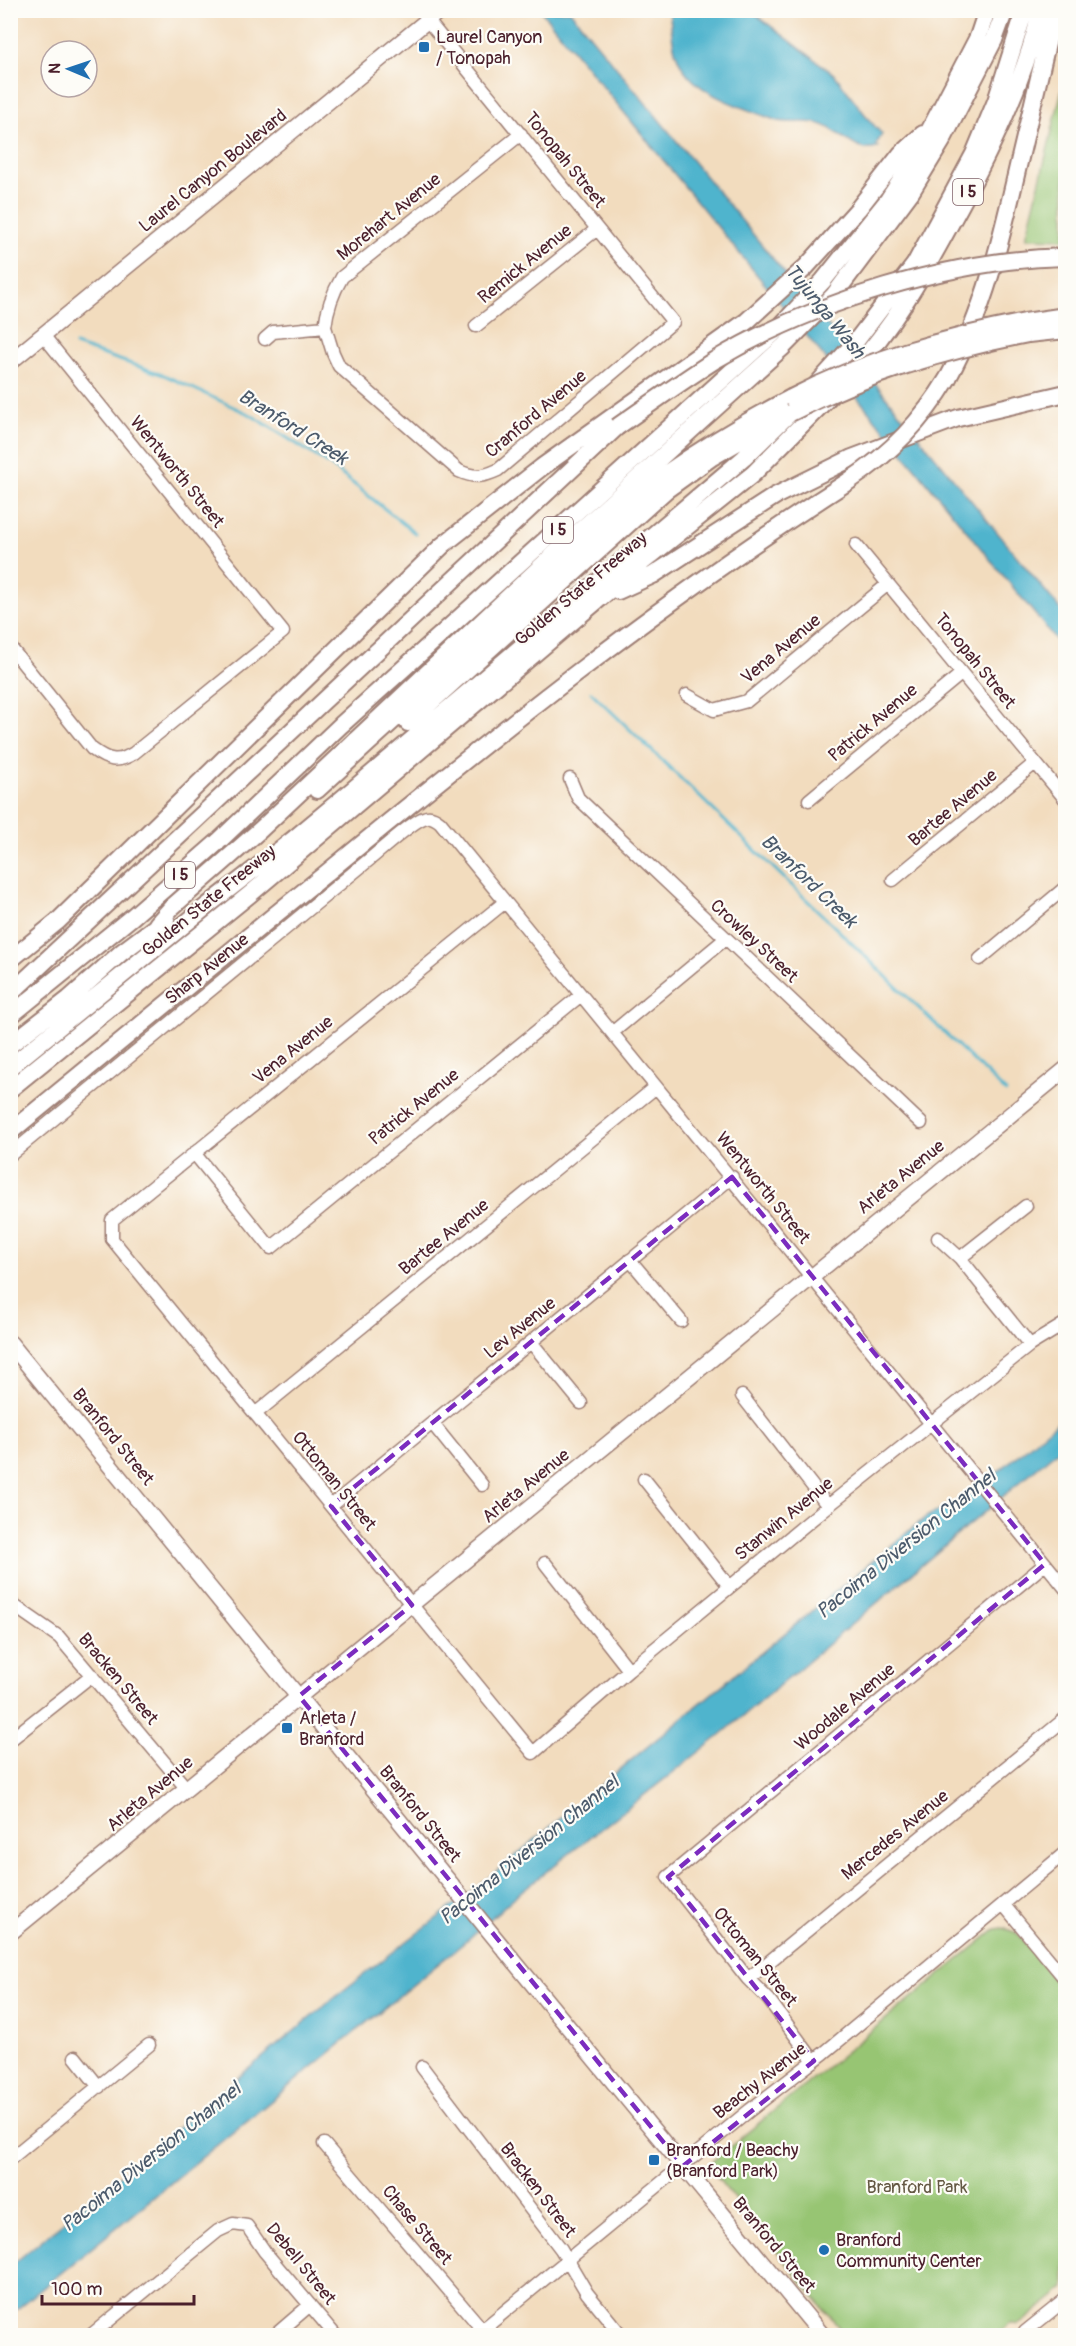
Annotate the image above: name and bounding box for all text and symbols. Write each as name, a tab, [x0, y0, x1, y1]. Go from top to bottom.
place label: Laurel Canyon / Tonopah	[436, 26, 542, 70]
north arrow	[39, 39, 99, 99]
marker: Laurel Canyon / Tonopah	[417, 40, 431, 54]
text: N	[45, 63, 65, 74]
street label: Laurel Canyon Boulevard	[134, 104, 292, 238]
street label: Tonopah Street	[519, 107, 611, 213]
street label: Morehart Avenue	[332, 168, 446, 266]
road number: I 5	[953, 179, 983, 205]
street label: Remick Avenue	[473, 219, 577, 309]
water label: Tujunga Wash	[779, 259, 872, 365]
street label: Cranford Avenue	[481, 365, 592, 463]
water label: Branford Creek	[234, 383, 354, 471]
street label: Wentworth Street	[125, 411, 230, 533]
road number: I 5	[543, 517, 573, 543]
street label: Golden State Freeway	[510, 527, 652, 651]
street label: Tonopah Street	[929, 608, 1021, 714]
street label: Vena Avenue	[736, 609, 826, 689]
street label: Patrick Avenue	[824, 679, 923, 767]
street label: Bartee Avenue	[904, 764, 1002, 852]
water label: Branford Creek	[756, 829, 864, 934]
street label: Golden State Freeway	[137, 840, 281, 962]
road number: I 5	[165, 862, 195, 888]
street label: Crowley Street	[705, 894, 803, 988]
street label: Sharp Avenue	[160, 928, 254, 1010]
street label: Vena Avenue	[248, 1010, 338, 1089]
street label: Patrick Avenue	[364, 1063, 464, 1150]
street label: Wentworth Street	[711, 1127, 816, 1249]
street label: Arleta Avenue	[853, 1135, 950, 1219]
street label: Bartee Avenue	[394, 1194, 494, 1280]
street label: Lev Avenue	[479, 1292, 561, 1364]
street label: Branford Street	[67, 1384, 160, 1491]
street label: Ottoman Street	[287, 1426, 382, 1536]
street label: Arleta Avenue	[478, 1444, 575, 1528]
water label: Pacoima Diversion Channel	[811, 1462, 1003, 1624]
street label: Stanwin Avenue	[730, 1472, 838, 1566]
street label: Bracken Street	[73, 1628, 164, 1730]
street label: Woodale Avenue	[790, 1658, 900, 1756]
place label: Arleta / Branford	[299, 1707, 364, 1751]
marker: Arleta / Branford	[280, 1721, 294, 1735]
street label: Arleta Avenue	[102, 1751, 198, 1837]
street label: Branford Street	[374, 1761, 467, 1868]
water label: Pacoima Diversion Channel	[434, 1768, 626, 1930]
street label: Mercedes Avenue	[837, 1785, 953, 1885]
street label: Ottoman Street	[708, 1902, 803, 2012]
street label: Beachy Avenue	[709, 2037, 811, 2125]
water label: Pacoima Diversion Channel	[56, 2075, 248, 2237]
street label: Bracken Street	[495, 2138, 582, 2243]
place label: Branford / Beachy (Branford Park)	[666, 2139, 799, 2183]
marker: Branford / Beachy (Branford Park)	[647, 2153, 661, 2167]
park label: Branford Park	[867, 2176, 968, 2199]
street label: Chase Street	[377, 2180, 458, 2270]
street label: Branford Street	[727, 2192, 821, 2298]
street label: Debell Street	[261, 2218, 342, 2310]
place label: Branford Community Center	[836, 2229, 982, 2273]
marker: Branford Community Center	[817, 2243, 831, 2257]
scale bar	[42, 2268, 194, 2306]
text: 100 m	[51, 2278, 103, 2301]

